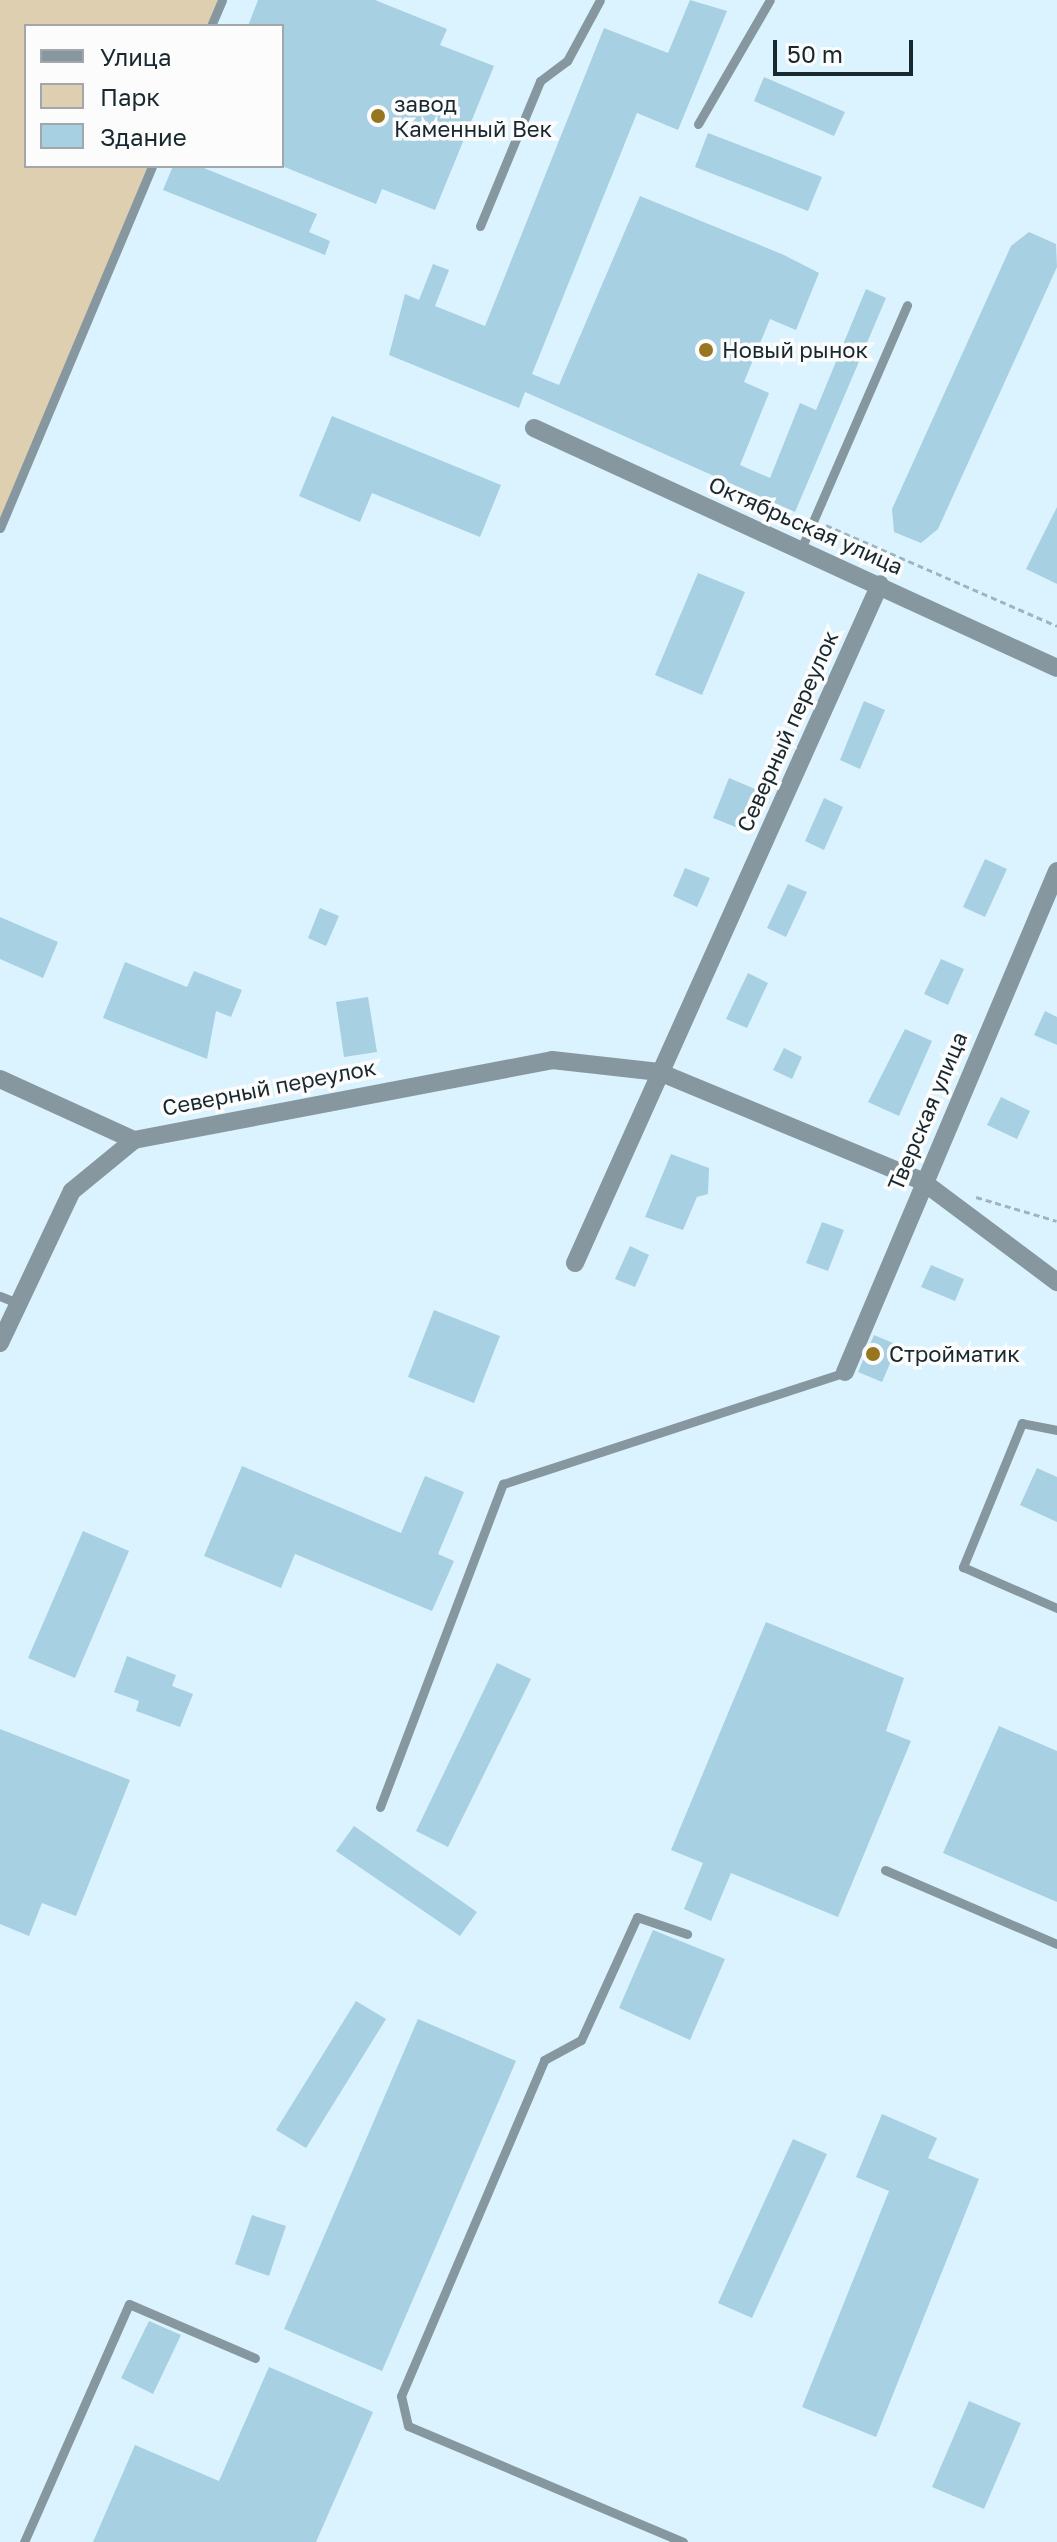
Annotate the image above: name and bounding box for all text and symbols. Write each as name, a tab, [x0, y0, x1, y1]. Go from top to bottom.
legend	[24, 24, 284, 168]
scale bar	[777, 24, 917, 74]
text: 50 m	[787, 39, 843, 68]
text: Улица	[100, 42, 172, 71]
text: Парк	[100, 82, 160, 111]
place label: завод Каменный Век	[394, 90, 552, 142]
marker: завод Каменный Век	[369, 107, 387, 125]
text: Здание	[100, 122, 187, 151]
place label: Новый рынок	[722, 337, 868, 363]
marker: Новый рынок	[697, 341, 715, 359]
street label: Октябрьская улица	[705, 470, 907, 580]
street label: Северный переулок	[731, 626, 843, 836]
street label: Тверская улица	[882, 1028, 972, 1194]
street label: Северный переулок	[160, 1053, 378, 1121]
place label: Стройматик	[889, 1341, 1020, 1367]
marker: Стройматик	[864, 1345, 882, 1363]

